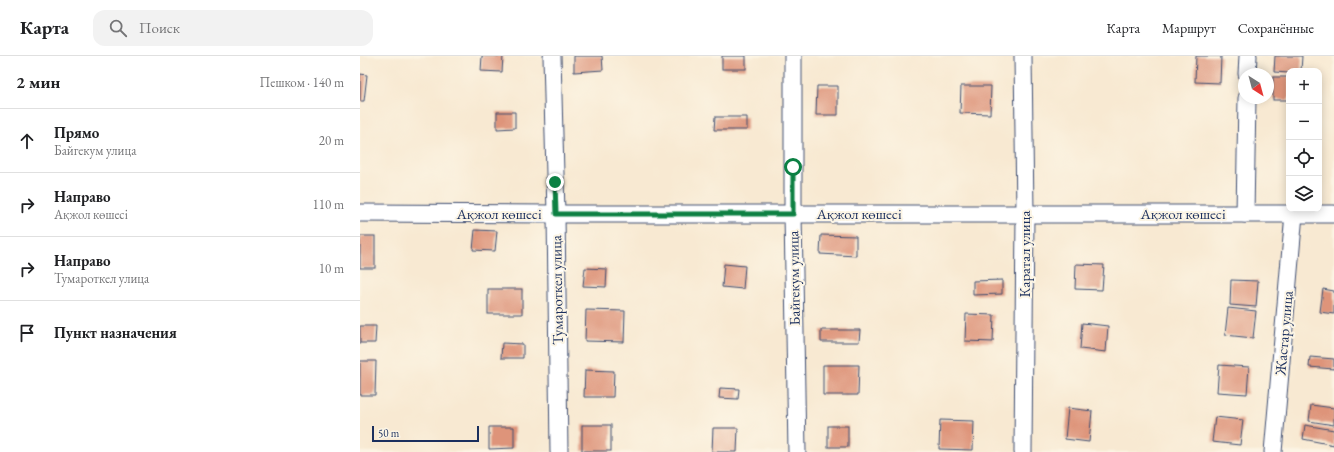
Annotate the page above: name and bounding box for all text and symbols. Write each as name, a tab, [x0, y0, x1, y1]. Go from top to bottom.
search box	[93, 10, 373, 46]
text: Карта	[20, 15, 69, 40]
icon: search	[107, 17, 129, 39]
text: Поиск	[139, 18, 180, 37]
text: Карта	[1107, 19, 1140, 37]
text: Маршрут	[1162, 19, 1216, 37]
text: Сохранённые	[1238, 19, 1314, 37]
north arrow	[1238, 68, 1274, 104]
map controls	[1286, 68, 1322, 212]
button: +	[1286, 68, 1322, 104]
text: 2 мин	[16, 71, 60, 93]
text: Пешком · 140 m	[260, 74, 344, 91]
button: −	[1286, 104, 1322, 140]
text: Прямо	[54, 123, 99, 142]
icon: ahead	[16, 130, 38, 152]
text: 20 m	[319, 132, 344, 149]
button: locate	[1286, 140, 1322, 176]
text: Байгекум улица	[54, 142, 136, 159]
route start	[784, 158, 802, 176]
route end	[546, 173, 564, 191]
button: layers	[1286, 176, 1322, 212]
text: Направо	[54, 187, 111, 206]
icon: right	[16, 194, 38, 216]
text: 110 m	[313, 196, 344, 213]
street label: Ақжол көшесі	[455, 204, 542, 223]
street label: Ақжол көшесі	[815, 204, 902, 223]
street label: Ақжол көшесі	[1139, 204, 1226, 223]
text: Ақжол көшесі	[54, 206, 128, 223]
street label: Каратал улица	[1015, 211, 1034, 297]
street label: Байгекум улица	[783, 230, 804, 326]
street label: Тумароткел улица	[546, 235, 567, 345]
text: Направо	[54, 251, 111, 270]
icon: right	[16, 258, 38, 280]
text: 10 m	[319, 260, 344, 277]
text: Тумароткел улица	[54, 270, 149, 287]
street label: Жастар улица	[1270, 290, 1297, 377]
icon: arrive	[16, 322, 38, 344]
text: Пункт назначения	[54, 323, 177, 342]
scale bar	[372, 424, 479, 443]
text: 50 m	[378, 426, 399, 440]

